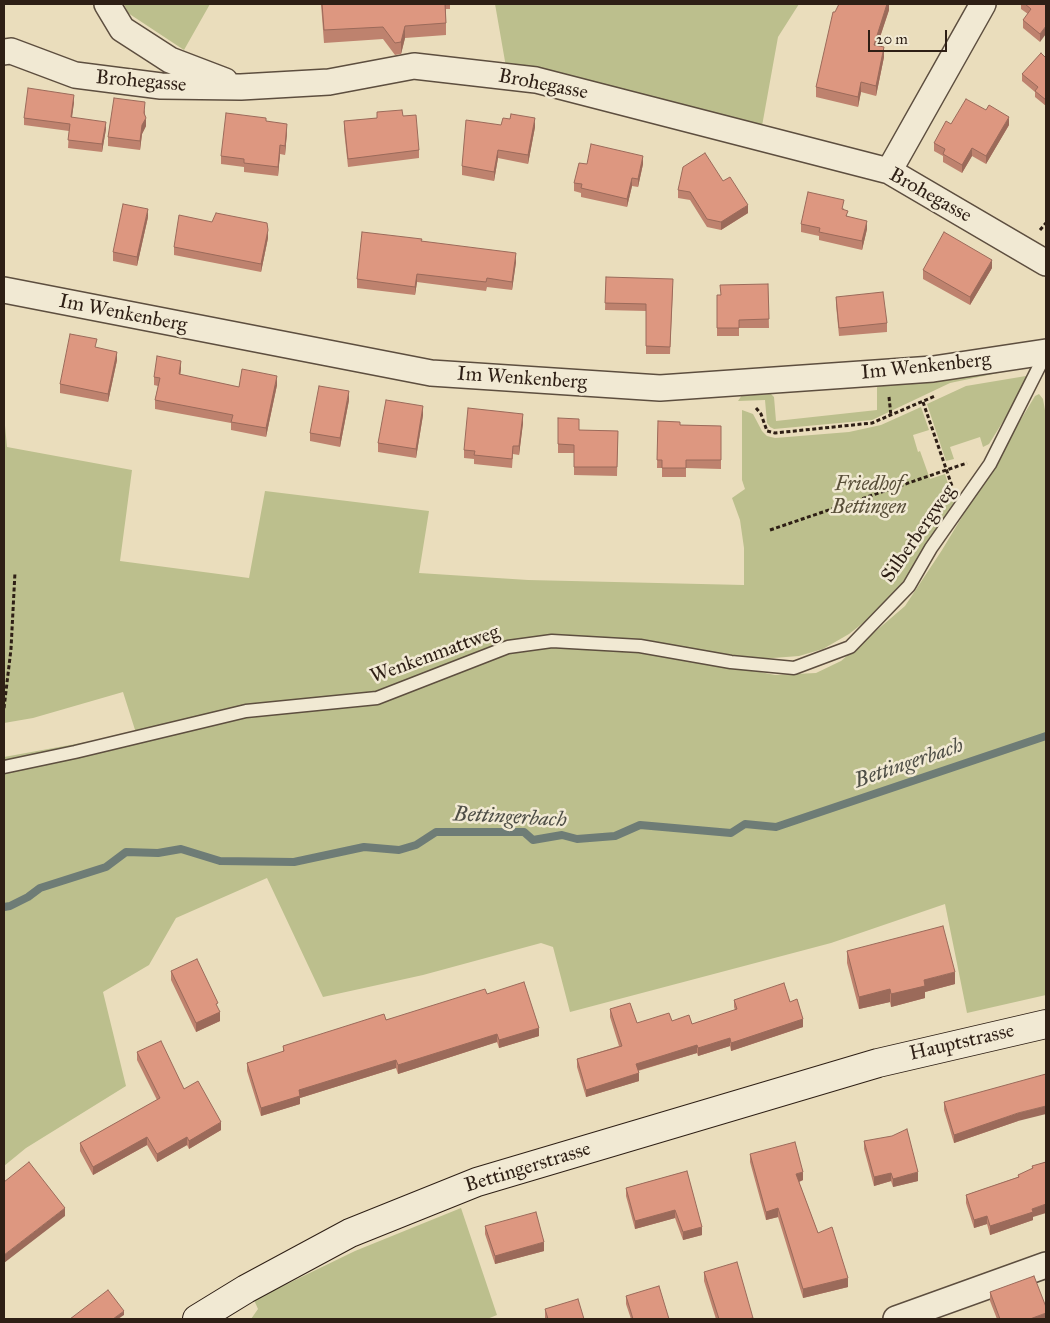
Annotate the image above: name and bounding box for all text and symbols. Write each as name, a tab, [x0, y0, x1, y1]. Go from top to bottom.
scale bar	[870, 20, 949, 52]
text: 20 m	[876, 30, 908, 48]
street label: Brohegasse	[496, 65, 590, 105]
street label: Brohegasse	[95, 66, 187, 98]
street label: Brohegasse	[884, 164, 976, 228]
street label: Im Wenkenberg	[57, 290, 189, 338]
street label: Im Wenkenberg	[860, 348, 992, 386]
street label: Im Wenkenberg	[456, 362, 588, 396]
park label: Friedhof Bettingen	[832, 473, 906, 520]
street label: Silberbergweg	[877, 481, 961, 587]
street label: Wenkenmattweg	[367, 621, 503, 689]
water label: Bettingerbach	[851, 734, 967, 794]
water label: Bettingerbach	[453, 802, 567, 834]
street label: Hauptstrasse	[907, 1019, 1017, 1067]
street label: Bettingerstrasse	[462, 1137, 594, 1199]

